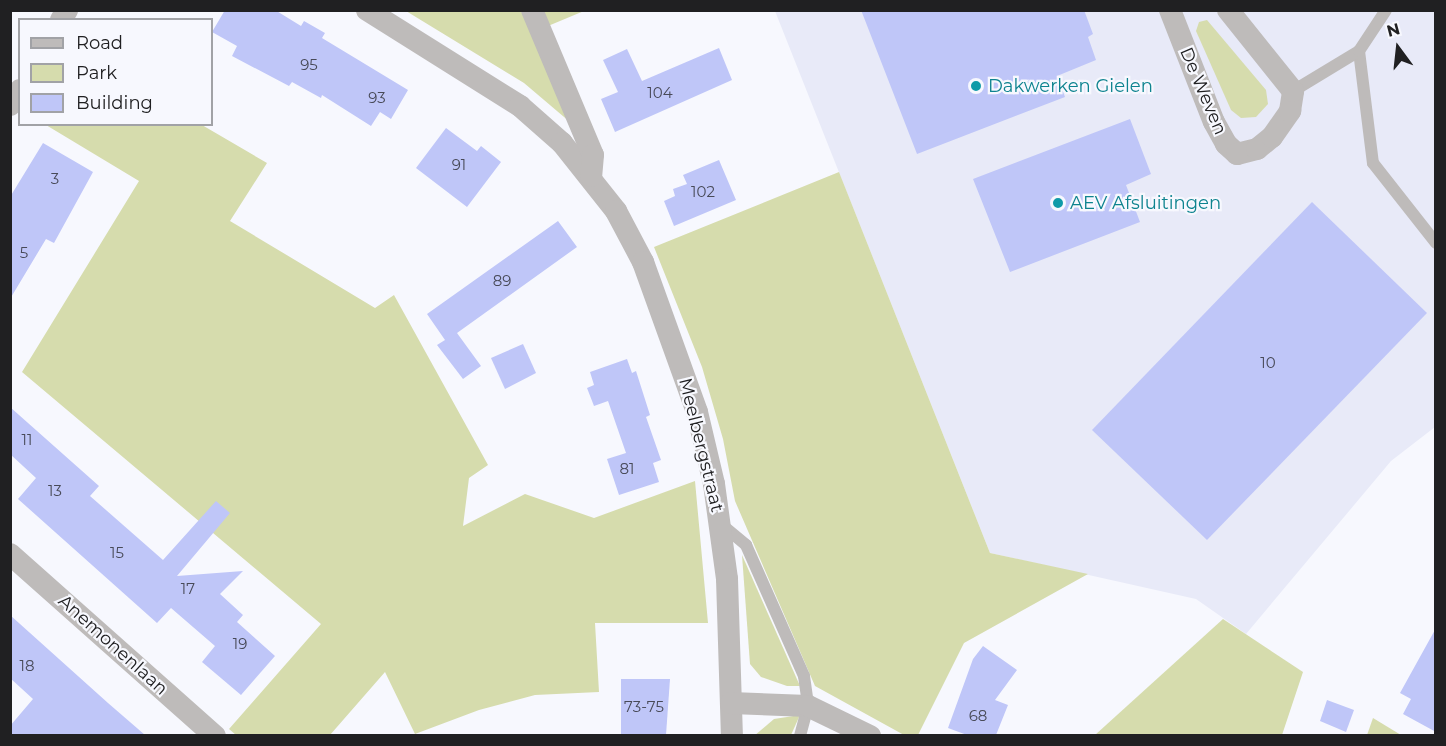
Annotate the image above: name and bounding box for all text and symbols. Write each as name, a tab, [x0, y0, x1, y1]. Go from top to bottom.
legend	[18, 18, 213, 126]
north arrow	[1368, 18, 1428, 78]
text: N	[1385, 19, 1402, 41]
text: Road	[76, 32, 123, 54]
street label: De Weven	[1175, 44, 1231, 138]
house number: 95	[300, 56, 318, 74]
text: Park	[76, 62, 117, 84]
place label: Dakwerken Gielen	[988, 75, 1153, 97]
marker: Dakwerken Gielen	[969, 79, 983, 93]
house number: 104	[647, 84, 673, 102]
house number: 93	[368, 89, 386, 107]
text: Building	[76, 92, 153, 114]
house number: 91	[452, 156, 466, 174]
house number: 3	[51, 170, 59, 188]
house number: 102	[691, 183, 715, 201]
place label: AEV Afsluitingen	[1070, 192, 1221, 214]
marker: AEV Afsluitingen	[1051, 196, 1065, 210]
house number: 5	[20, 244, 28, 262]
house number: 89	[493, 272, 511, 290]
house number: 10	[1260, 354, 1276, 372]
street label: Meelbergstraat	[674, 376, 728, 514]
house number: 11	[22, 431, 32, 449]
house number: 81	[620, 460, 634, 478]
house number: 13	[48, 482, 62, 500]
house number: 15	[110, 544, 124, 562]
house number: 17	[181, 580, 195, 598]
street label: Anemonenlaan	[54, 590, 172, 700]
house number: 19	[233, 635, 247, 653]
house number: 18	[20, 657, 34, 675]
house number: 73-75	[624, 698, 664, 716]
house number: 68	[969, 707, 987, 725]

